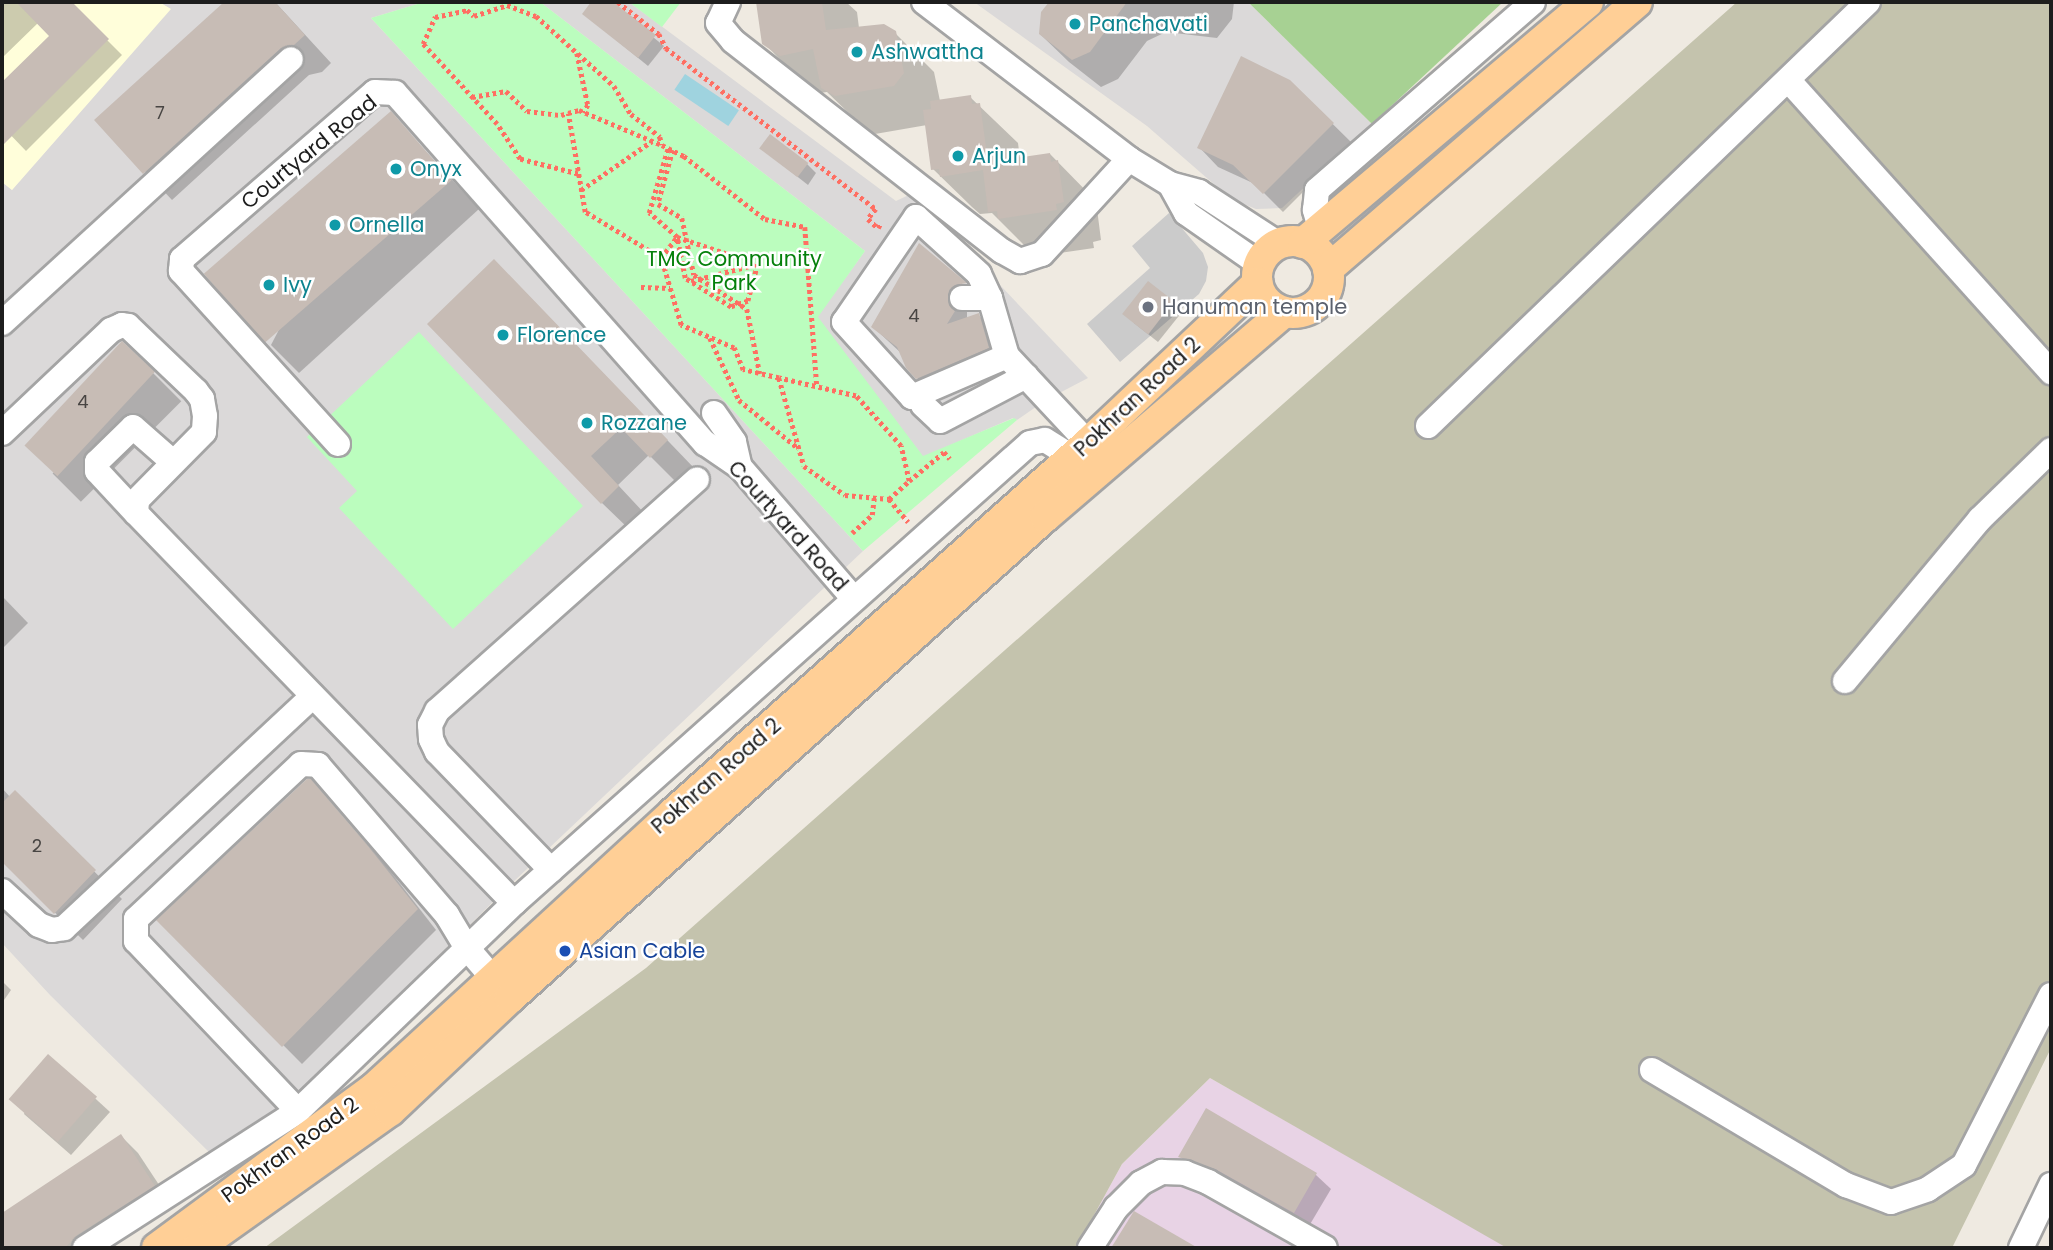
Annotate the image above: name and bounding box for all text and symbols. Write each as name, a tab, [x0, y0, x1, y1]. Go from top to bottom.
place label: Panchavati	[1089, 11, 1208, 37]
marker: Panchavati	[1067, 16, 1083, 32]
place label: Ashwattha	[871, 39, 984, 65]
marker: Ashwattha	[849, 44, 865, 60]
street label: Courtyard Road	[236, 90, 382, 214]
house number: 7	[155, 102, 165, 124]
place label: Arjun	[972, 143, 1026, 169]
marker: Arjun	[950, 148, 966, 164]
place label: Onyx	[410, 156, 462, 182]
marker: Onyx	[388, 161, 404, 177]
place label: Ornella	[349, 212, 424, 238]
marker: Ornella	[327, 217, 343, 233]
park label: TMC Community Park	[646, 246, 822, 296]
place label: Ivy	[283, 272, 312, 298]
marker: Ivy	[261, 277, 277, 293]
place label: Hanuman temple	[1162, 294, 1347, 320]
marker: Hanuman temple	[1140, 299, 1156, 315]
house number: 4	[908, 305, 920, 327]
place label: Florence	[517, 322, 606, 348]
marker: Florence	[495, 327, 511, 343]
street label: Pokhran Road 2	[1069, 332, 1205, 462]
house number: 4	[77, 391, 89, 413]
place label: Rozzane	[601, 410, 687, 436]
marker: Rozzane	[579, 415, 595, 431]
street label: Courtyard Road	[723, 456, 853, 596]
street label: Pokhran Road 2	[646, 713, 786, 839]
house number: 2	[32, 835, 42, 857]
place label: Asian Cable	[579, 938, 705, 964]
marker: Asian Cable	[557, 943, 573, 959]
street label: Pokhran Road 2	[217, 1092, 363, 1208]

